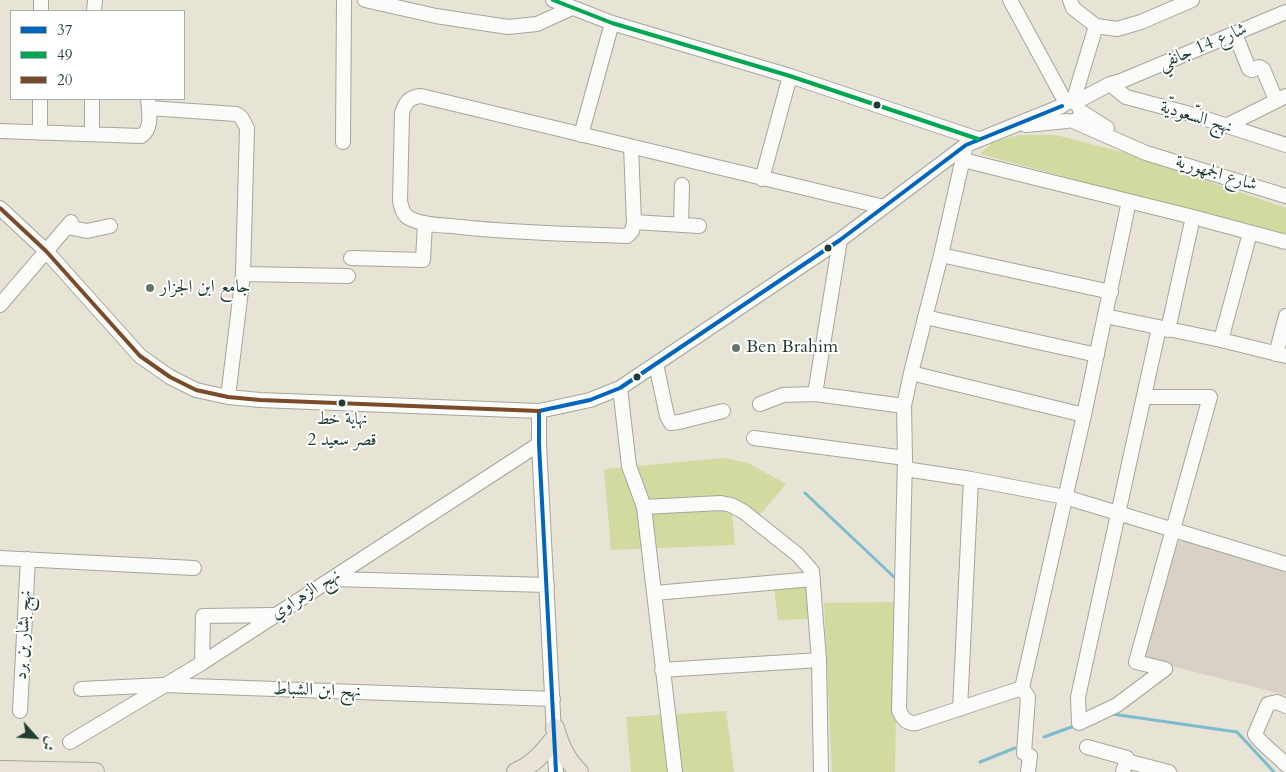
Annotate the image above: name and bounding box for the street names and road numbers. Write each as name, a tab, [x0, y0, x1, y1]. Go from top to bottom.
street label: شارع 14 جانفي	[1155, 19, 1251, 75]
street label: نهج السّعوديّة	[1157, 97, 1235, 139]
street label: شارع الجمهورية	[1172, 151, 1260, 197]
street label: نهج الزهراوي	[267, 565, 345, 625]
street label: نهج بشار بن برد	[11, 590, 37, 680]
street label: نهج ابن الشباط	[273, 679, 361, 703]

